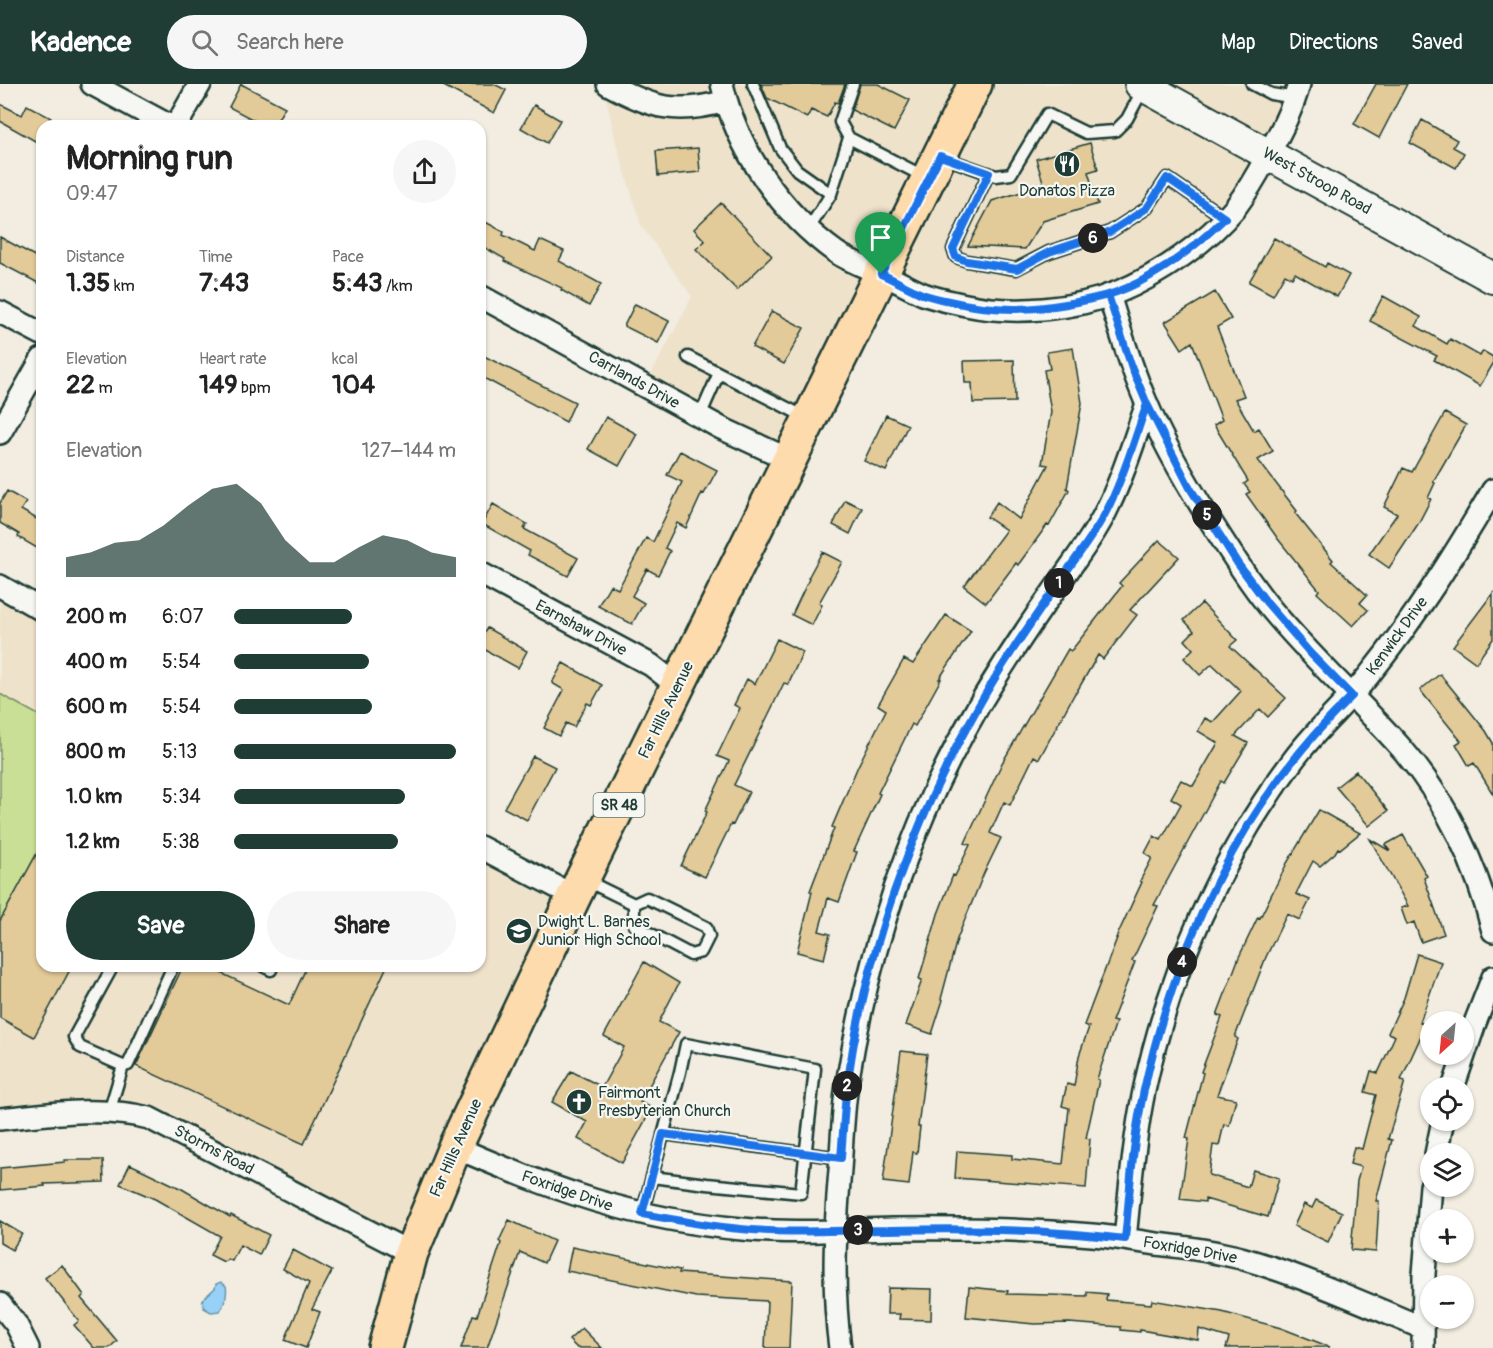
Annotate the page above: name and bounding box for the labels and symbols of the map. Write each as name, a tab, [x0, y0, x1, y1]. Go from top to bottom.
street label: West Stroop Road	[1259, 143, 1375, 219]
restaurant icon: Donatos Pizza	[1052, 149, 1082, 179]
place label: Donatos Pizza	[1019, 181, 1115, 201]
pin	[855, 212, 906, 274]
pin: 6	[1078, 223, 1108, 253]
street label: Carrlands Drive	[585, 347, 683, 413]
pin: 5	[1192, 500, 1222, 530]
pin: 1	[1044, 568, 1074, 598]
street label: Kenwick Drive	[1362, 593, 1432, 679]
street label: Earnshaw Drive	[532, 596, 630, 661]
street label: Far Hills Avenue	[634, 658, 698, 762]
road number: SR 48	[594, 793, 644, 817]
place label: Dwight L. Barnes Junior High School	[538, 912, 662, 950]
school or university icon: Dwight L. Barnes Junior High School	[504, 916, 534, 946]
pin: 4	[1167, 947, 1197, 977]
north arrow	[1420, 1011, 1474, 1065]
pin: 2	[832, 1071, 862, 1101]
place label: Fairmont Presbyterian Church	[598, 1083, 731, 1121]
church icon: Fairmont Presbyterian Church	[564, 1087, 594, 1117]
street label: Far Hills Avenue	[425, 1096, 487, 1200]
street label: Storms Road	[171, 1121, 257, 1179]
street label: Foxridge Drive	[519, 1166, 615, 1216]
pin: 3	[843, 1215, 873, 1245]
street label: Foxridge Drive	[1141, 1232, 1239, 1268]

